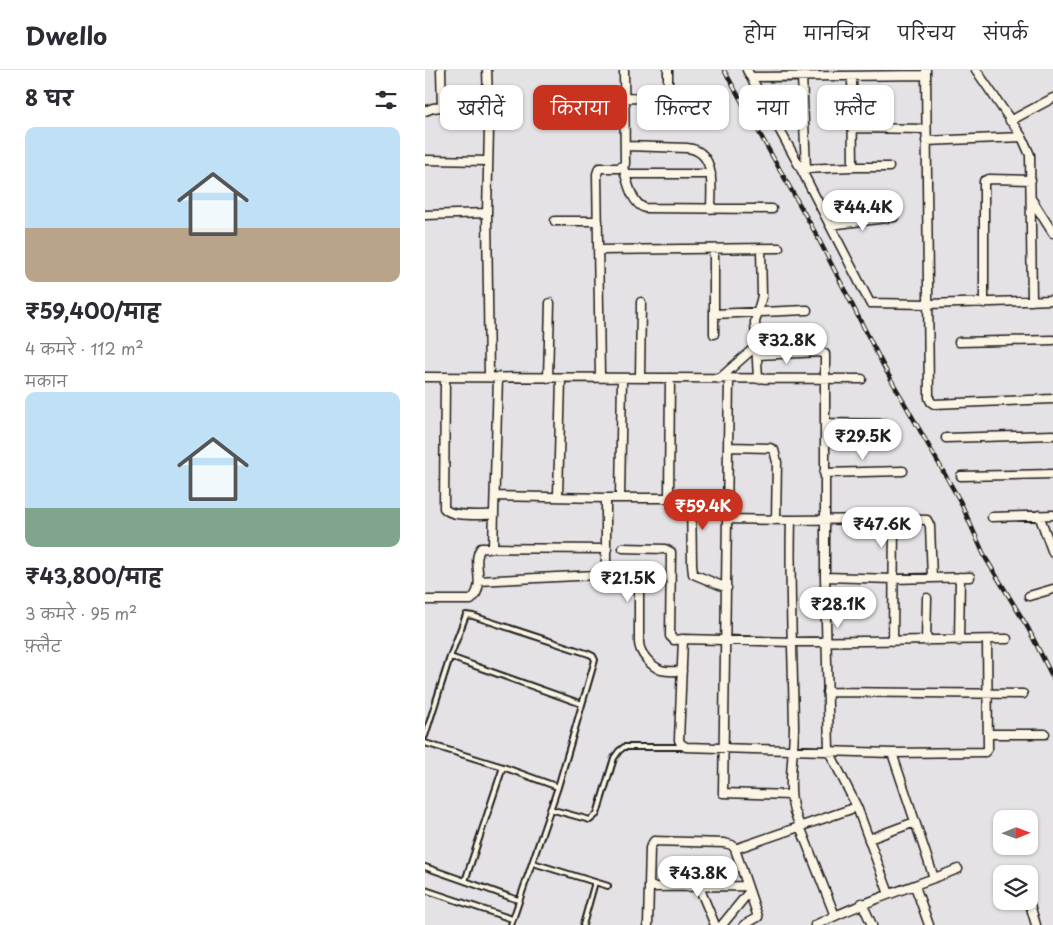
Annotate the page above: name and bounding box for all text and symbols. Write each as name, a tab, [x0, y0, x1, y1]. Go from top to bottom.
text: Dwello	[25, 17, 107, 53]
text: होम	[744, 19, 776, 46]
text: मानचित्र	[804, 19, 870, 46]
text: परिचय	[898, 19, 955, 46]
text: संपर्क	[983, 19, 1028, 46]
text: 8 घर	[25, 81, 73, 113]
chip: खरीदें	[440, 85, 523, 130]
chip: किराया	[533, 85, 627, 130]
chip: फ़िल्टर	[637, 85, 729, 130]
chip: नया	[739, 85, 807, 130]
chip: फ़्लैट	[817, 85, 894, 130]
icon: filters	[372, 86, 400, 114]
icon: home	[168, 159, 258, 249]
pin: ₹44.4K	[822, 190, 904, 232]
text: ₹44.4K	[833, 194, 893, 218]
text: ₹59,400/माह	[25, 294, 160, 326]
pin: ₹32.8K	[746, 322, 828, 365]
text: ₹32.8K	[758, 327, 816, 351]
text: 4 कमरे · 112 m²	[25, 336, 144, 360]
text: मकान	[25, 368, 67, 392]
pin: ₹29.5K	[822, 418, 904, 461]
text: ₹29.5K	[835, 423, 891, 447]
icon: home	[168, 424, 258, 514]
pin: ₹59.4K	[662, 488, 744, 531]
text: ₹59.4K	[675, 493, 731, 517]
pin: ₹47.6K	[841, 506, 923, 549]
text: ₹47.6K	[853, 511, 911, 535]
text: ₹43,800/माह	[25, 559, 162, 591]
pin: ₹21.5K	[587, 560, 669, 603]
text: ₹21.5K	[601, 565, 655, 589]
pin: ₹28.1K	[797, 586, 879, 629]
text: ₹28.1K	[810, 591, 866, 615]
text: 3 कमरे · 95 m²	[25, 601, 137, 625]
text: फ़्लैट	[25, 633, 61, 657]
north arrow	[993, 810, 1037, 855]
map controls	[993, 810, 1038, 910]
pin: ₹43.8K	[657, 856, 739, 898]
text: ₹43.8K	[669, 860, 727, 884]
button: layers	[993, 865, 1038, 910]

